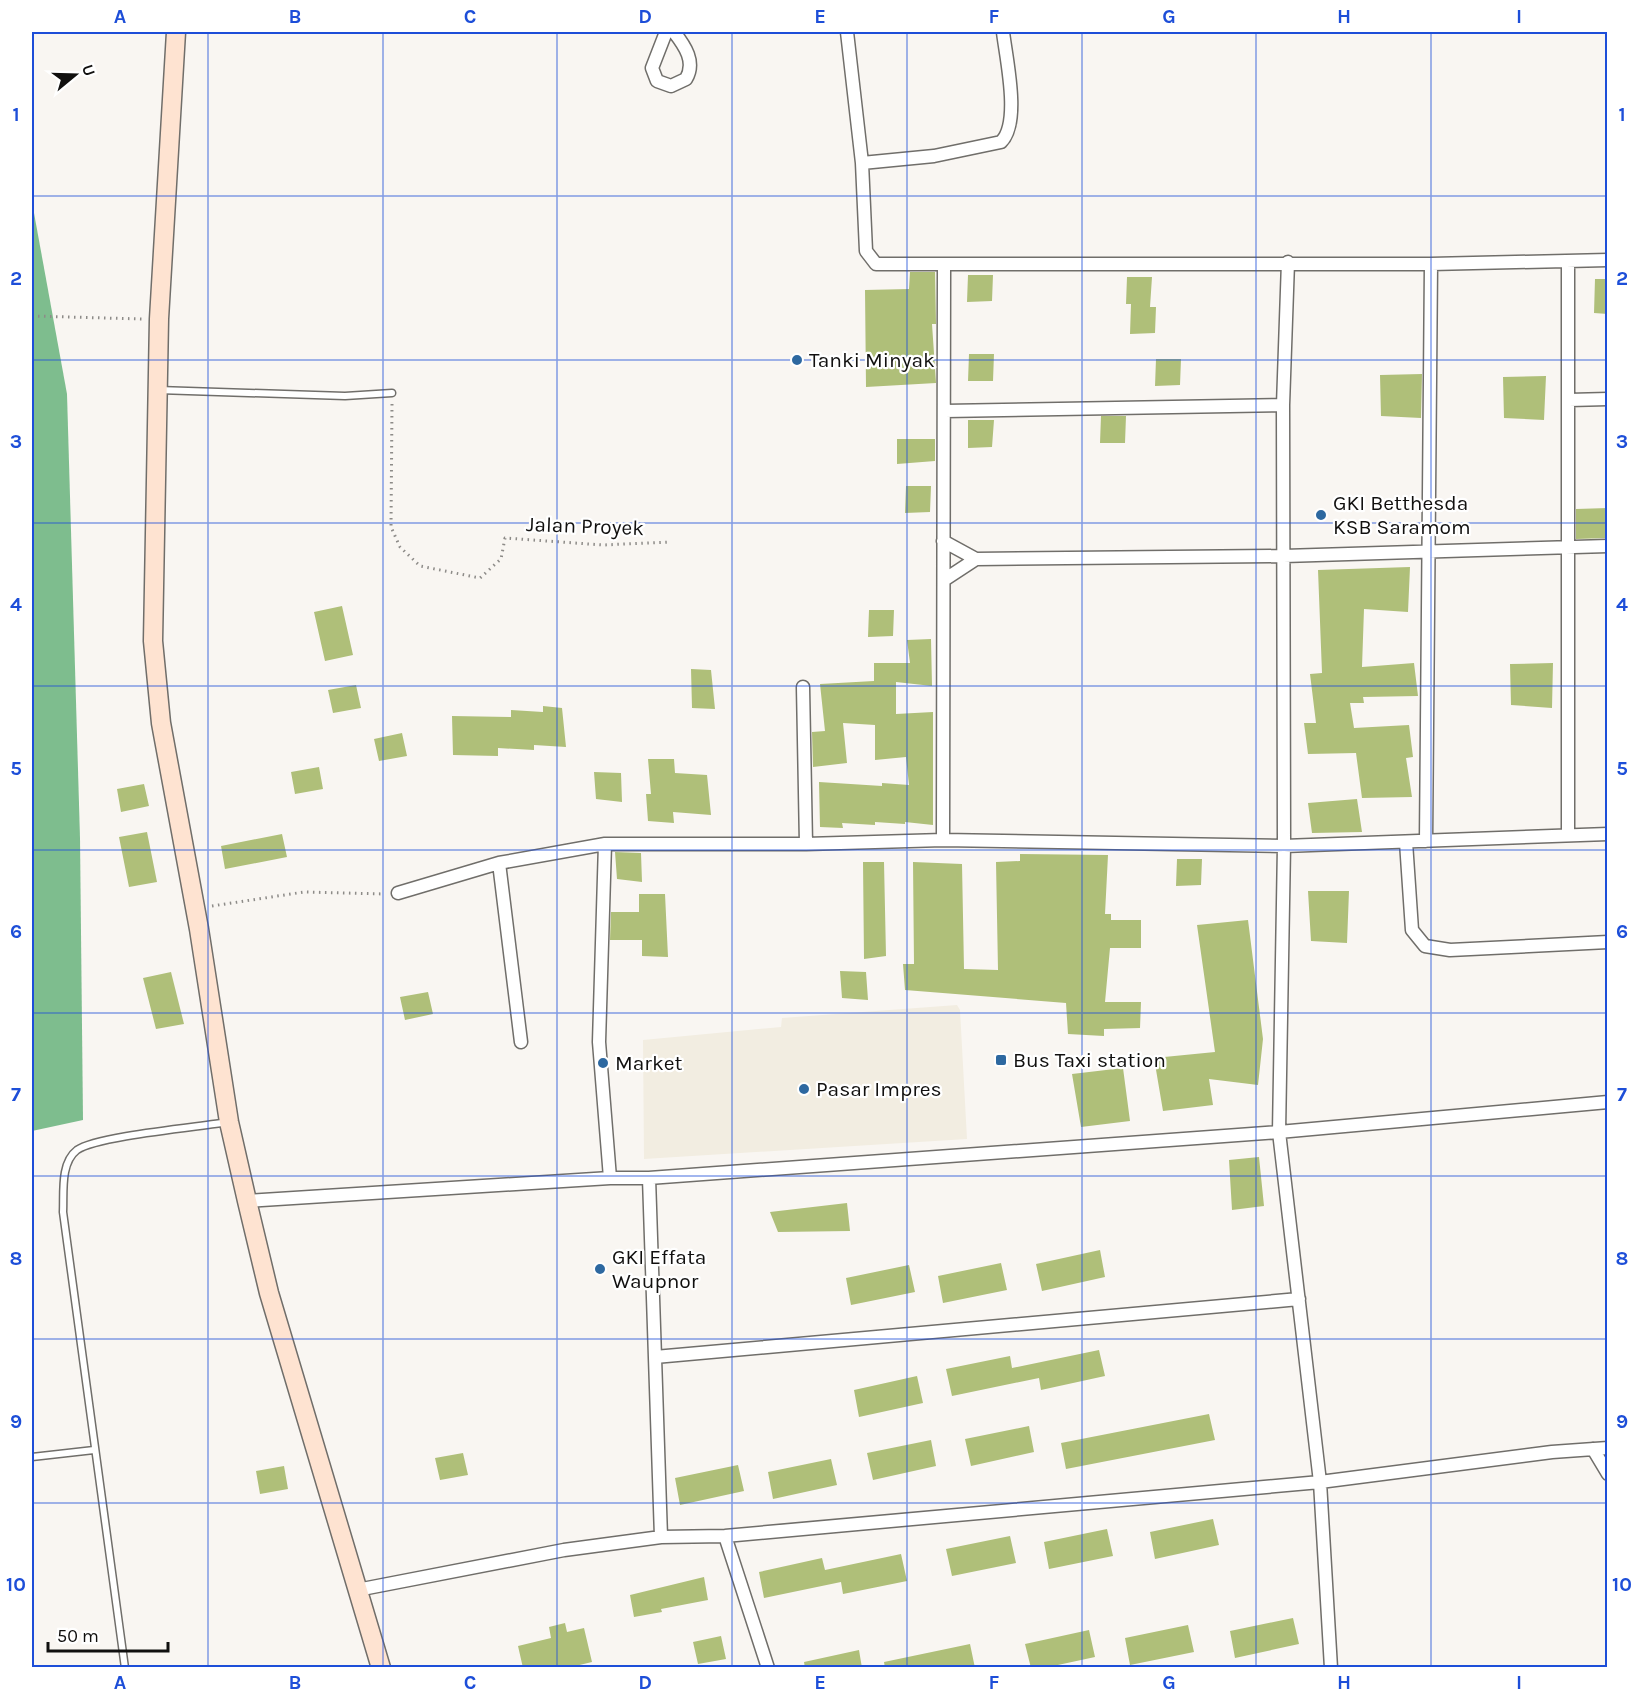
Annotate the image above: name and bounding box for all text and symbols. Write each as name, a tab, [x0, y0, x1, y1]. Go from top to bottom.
text: A	[114, 5, 127, 28]
text: B	[289, 5, 301, 28]
text: C	[464, 5, 476, 28]
text: D	[638, 5, 652, 28]
text: E	[814, 5, 826, 28]
text: F	[989, 5, 1000, 28]
text: G	[1162, 5, 1176, 28]
text: H	[1337, 5, 1351, 28]
text: I	[1516, 5, 1522, 28]
north arrow	[45, 45, 105, 105]
text: U	[78, 62, 99, 79]
text: 1	[12, 103, 20, 126]
text: 1	[1618, 103, 1626, 126]
text: 2	[10, 267, 22, 290]
text: 2	[1616, 267, 1628, 290]
place label: Tanki Minyak	[809, 348, 935, 372]
marker: Tanki Minyak	[790, 353, 804, 367]
text: 3	[10, 430, 22, 453]
text: 3	[1616, 430, 1628, 453]
place label: GKI Betthesda KSB Saramom	[1333, 491, 1471, 539]
marker: GKI Betthesda KSB Saramom	[1314, 508, 1328, 522]
street label: Jalan Proyek	[526, 512, 645, 540]
text: 4	[10, 593, 22, 616]
text: 4	[1616, 593, 1628, 616]
text: 5	[10, 757, 22, 780]
text: 5	[1616, 757, 1628, 780]
text: 6	[10, 920, 22, 943]
text: 6	[1616, 920, 1628, 943]
place label: Bus Taxi station	[1013, 1048, 1166, 1072]
place label: Market	[615, 1051, 683, 1075]
marker: Bus Taxi station	[994, 1053, 1008, 1067]
marker: Market	[596, 1056, 610, 1070]
place label: Pasar Impres	[816, 1077, 942, 1101]
marker: Pasar Impres	[797, 1082, 811, 1096]
text: 7	[11, 1083, 21, 1106]
text: 7	[1617, 1083, 1627, 1106]
place label: GKI Effata Waupnor	[612, 1245, 706, 1293]
text: 8	[10, 1247, 22, 1270]
text: 8	[1616, 1247, 1628, 1270]
marker: GKI Effata Waupnor	[593, 1262, 607, 1276]
text: 9	[10, 1410, 22, 1433]
text: 9	[1616, 1410, 1628, 1433]
text: 10	[6, 1573, 26, 1596]
text: 10	[1612, 1573, 1632, 1596]
scale bar	[48, 1615, 168, 1653]
text: 50 m	[57, 1625, 99, 1647]
text: A	[114, 1671, 127, 1694]
text: B	[289, 1671, 301, 1694]
text: C	[464, 1671, 476, 1694]
text: D	[638, 1671, 652, 1694]
text: E	[814, 1671, 826, 1694]
text: F	[989, 1671, 1000, 1694]
text: G	[1162, 1671, 1176, 1694]
text: H	[1337, 1671, 1351, 1694]
text: I	[1516, 1671, 1522, 1694]

